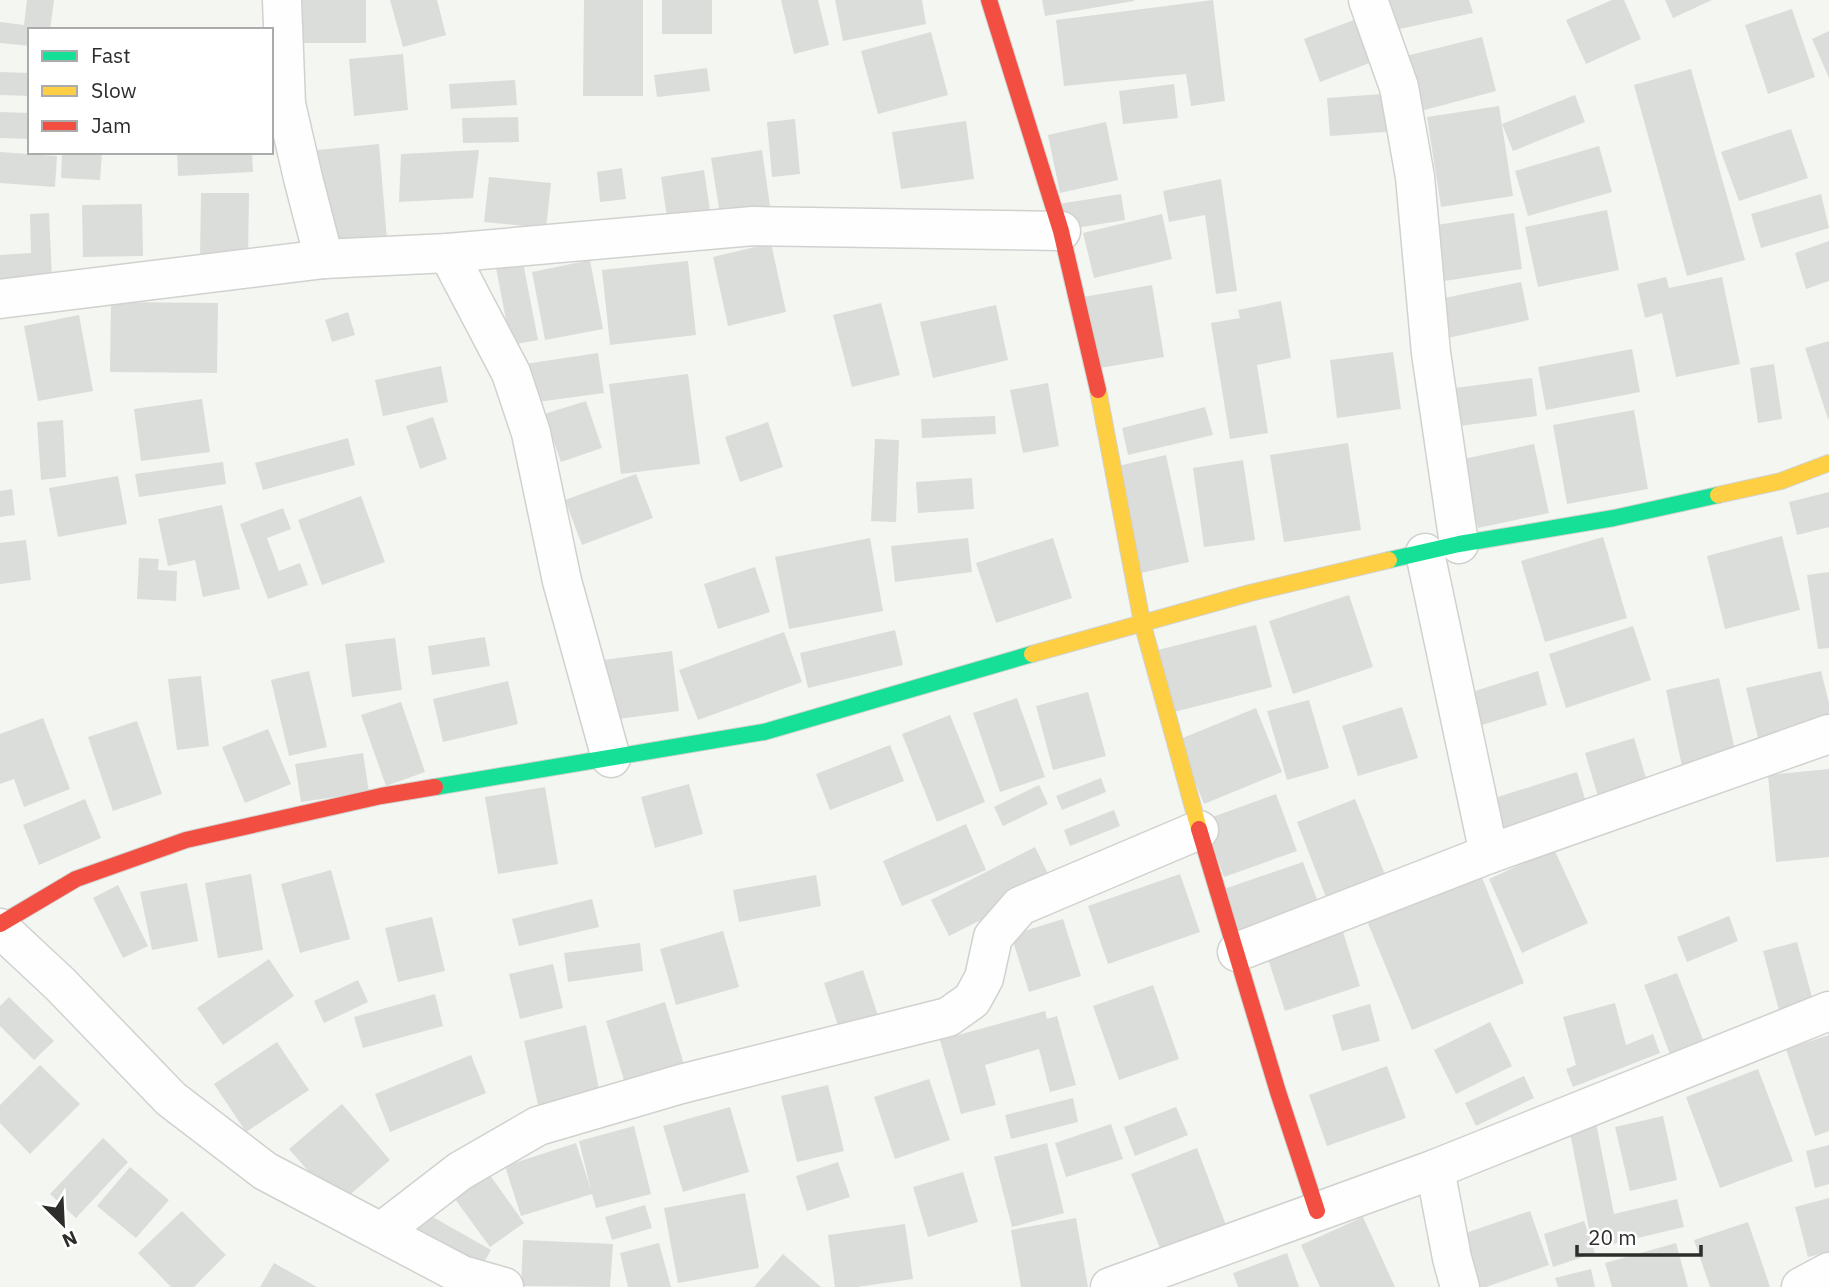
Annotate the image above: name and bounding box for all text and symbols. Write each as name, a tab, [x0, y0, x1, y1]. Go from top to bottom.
legend	[28, 28, 273, 154]
text: Fast	[91, 41, 131, 69]
text: Slow	[91, 76, 137, 104]
text: Jam	[91, 111, 131, 139]
north arrow	[28, 1189, 98, 1259]
scale bar	[1577, 1214, 1701, 1258]
text: 20 m	[1588, 1223, 1637, 1251]
text: N	[59, 1226, 81, 1253]

